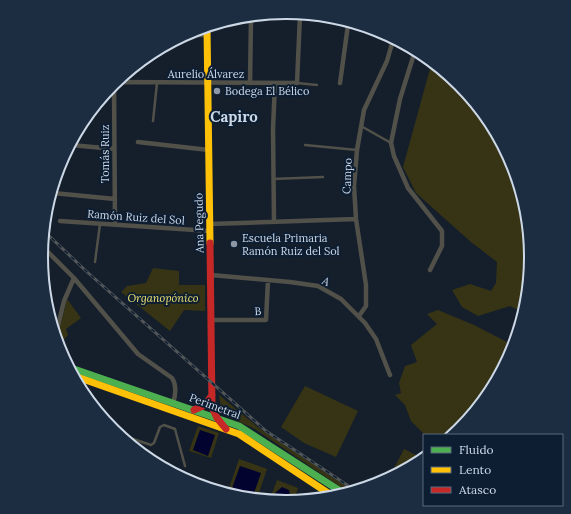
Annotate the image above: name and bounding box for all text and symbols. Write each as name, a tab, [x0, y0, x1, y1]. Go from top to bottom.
street label: Aurelio Álvarez	[167, 67, 245, 81]
place label: Bodega El Bélico	[225, 84, 309, 98]
marker: Bodega El Bélico	[212, 86, 222, 96]
district label: Capiro	[210, 107, 258, 126]
street label: Tomás Ruiz	[98, 124, 112, 183]
street label: Campo	[339, 158, 355, 194]
street label: Ana Pegudo	[191, 193, 207, 254]
street label: Ramón Ruiz del Sol	[87, 207, 185, 227]
place label: Escuela Primaria Ramón Ruiz del Sol	[242, 231, 340, 258]
marker: Escuela Primaria Ramón Ruiz del Sol	[229, 239, 239, 249]
street label: A	[319, 273, 333, 289]
park label: Organopónico	[127, 291, 199, 305]
street label: B	[254, 304, 262, 318]
street label: Perimetral	[187, 390, 243, 422]
legend	[423, 434, 563, 506]
text: Fluido	[459, 442, 494, 457]
text: Lento	[459, 462, 491, 477]
text: Atasco	[458, 482, 496, 497]

